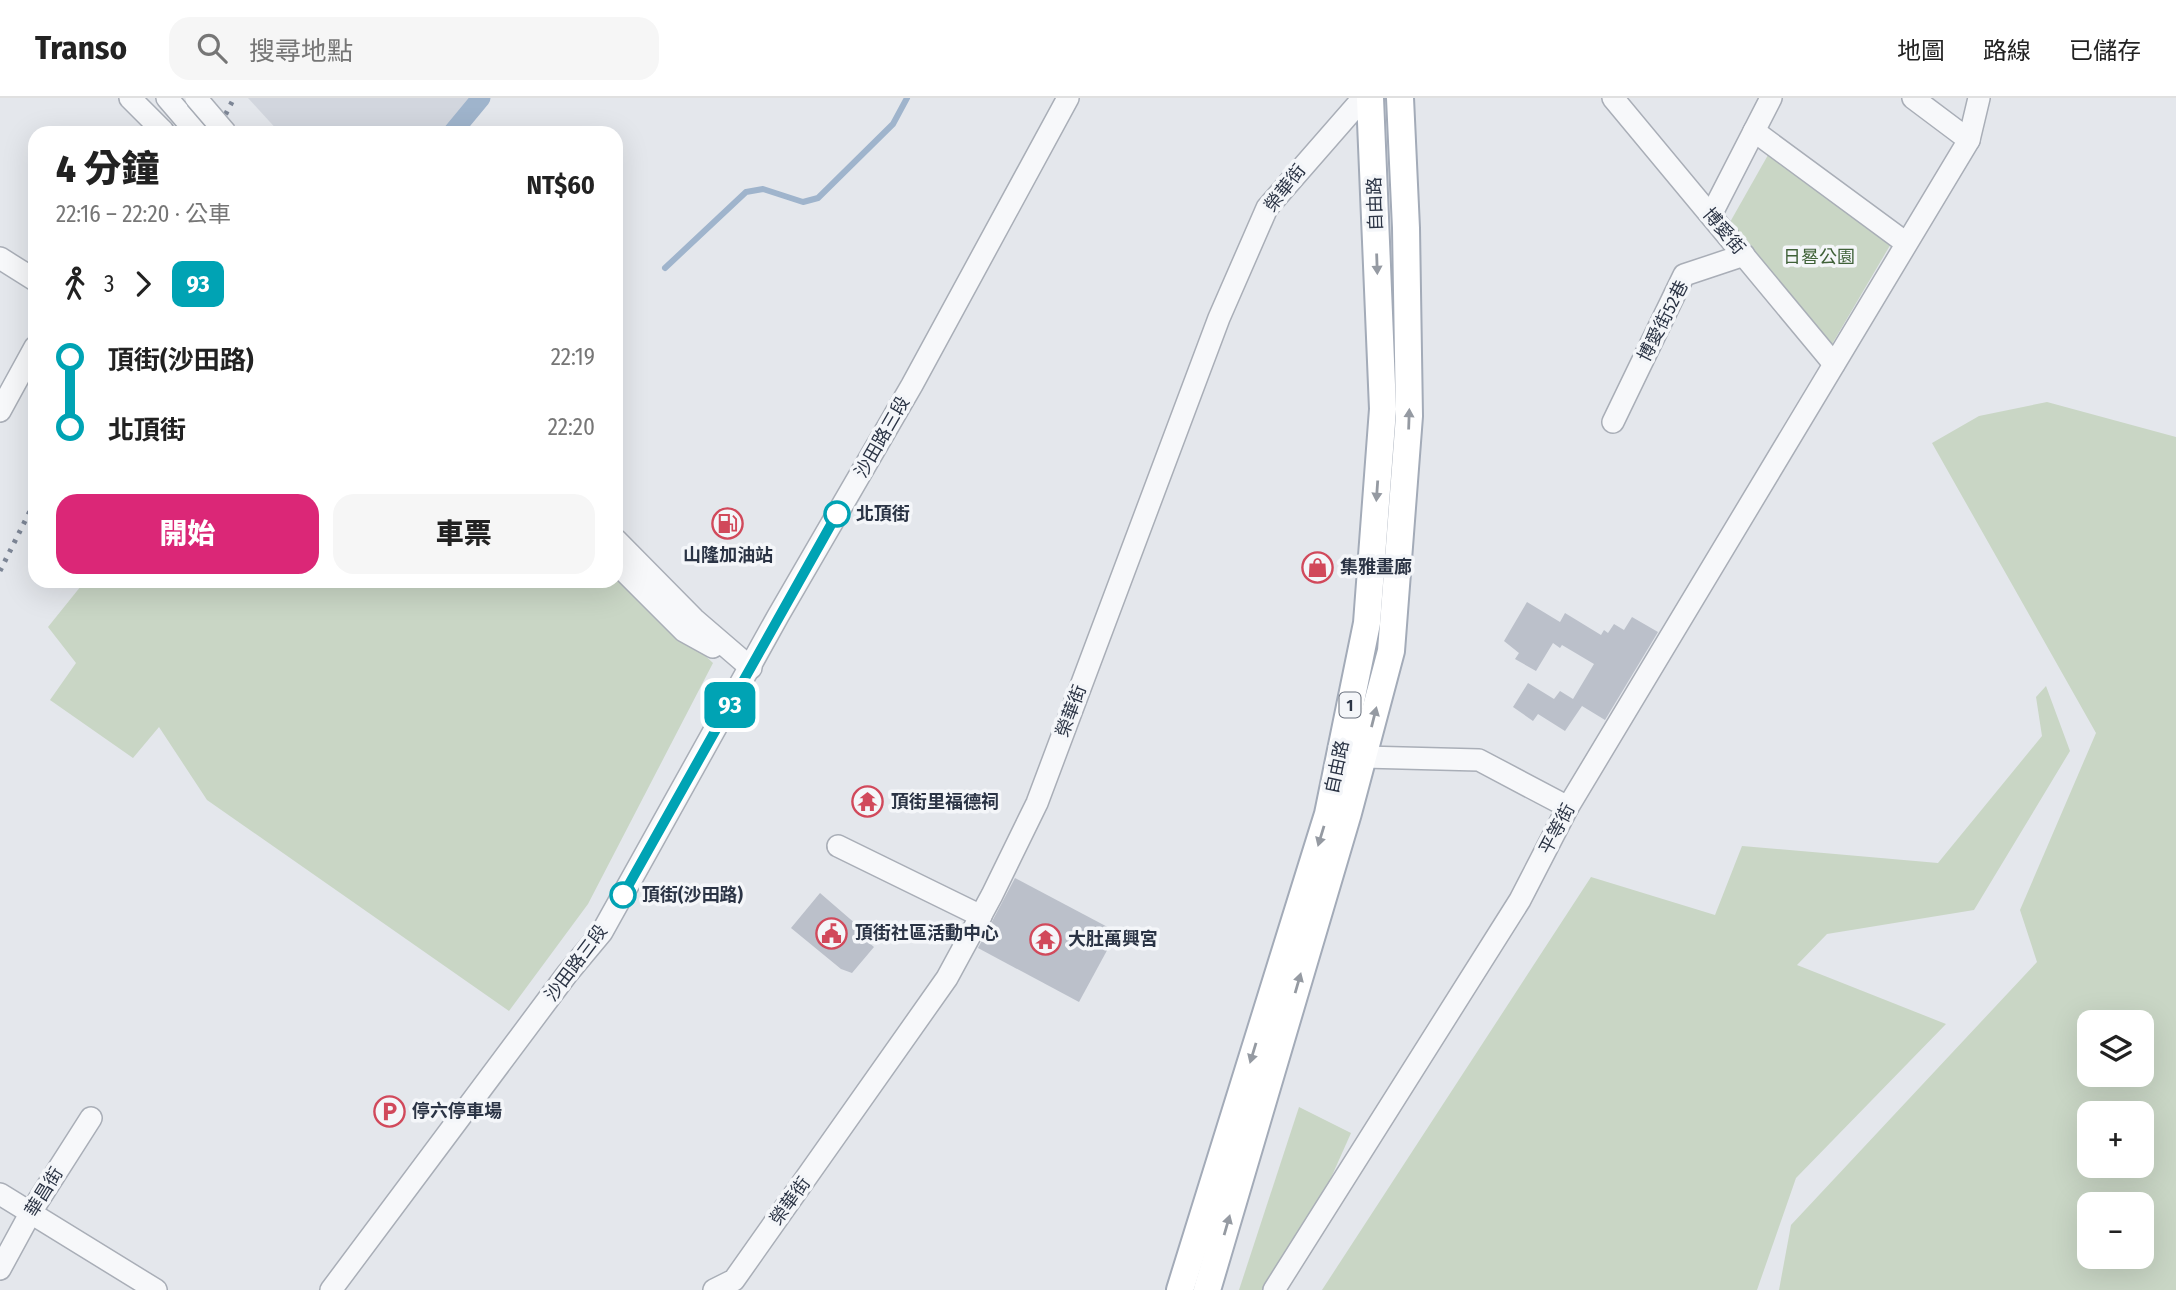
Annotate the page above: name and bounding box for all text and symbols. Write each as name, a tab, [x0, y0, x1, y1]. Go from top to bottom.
search box	[169, 17, 659, 80]
text: Transo	[35, 28, 127, 68]
icon: search	[193, 29, 231, 67]
text: 搜尋地點	[249, 36, 353, 67]
text: 地圖	[1897, 37, 1945, 65]
text: 路線	[1983, 37, 2031, 65]
text: 已儲存	[2069, 37, 2141, 65]
text: 4 分鐘	[56, 146, 160, 192]
street label: 榮華街	[1260, 160, 1310, 216]
text: NT$60	[526, 170, 595, 201]
street label: 自由路	[1363, 177, 1387, 231]
text: 22:16 – 22:20 · 公車	[56, 200, 231, 228]
street label: 博愛街	[1698, 203, 1750, 259]
park label: 日晷公園	[1783, 246, 1855, 268]
one-way arrow	[1372, 253, 1383, 275]
icon: walk	[56, 265, 94, 303]
icon: forward	[124, 265, 162, 303]
text: 3	[104, 270, 114, 298]
text: 93	[186, 270, 210, 298]
street label: 博愛街52巷	[1633, 277, 1693, 365]
text: 22:19	[551, 343, 595, 371]
text: 頂街(沙田路)	[108, 345, 254, 376]
street label: 沙田路三段	[850, 393, 914, 481]
one-way arrow	[1403, 408, 1414, 430]
text: 22:20	[548, 413, 595, 441]
text: 北頂街	[108, 415, 186, 446]
one-way arrow	[1371, 480, 1382, 502]
button: 開始	[56, 494, 319, 574]
button: 車票	[333, 494, 595, 574]
marker: 北頂街	[824, 501, 850, 527]
place label: 北頂街	[856, 503, 910, 525]
fuel station icon: 山隆加油站	[711, 507, 745, 541]
place label: 山隆加油站	[683, 544, 773, 566]
shop icon: 集雅畫廊	[1300, 550, 1334, 584]
place label: 集雅畫廊	[1340, 556, 1412, 578]
line badge: 93	[698, 682, 762, 728]
street label: 榮華街	[1051, 682, 1091, 740]
text: 93	[718, 691, 742, 719]
road number: 1	[1340, 692, 1360, 718]
one-way arrow	[1369, 706, 1380, 728]
street label: 自由路	[1321, 738, 1353, 796]
temple icon: 頂街里福德祠	[851, 785, 885, 819]
place label: 頂街里福德祠	[891, 791, 999, 813]
street label: 平等街	[1535, 800, 1579, 858]
one-way arrow	[1315, 825, 1325, 846]
marker: 頂街(沙田路)	[610, 882, 636, 908]
place label: 頂街(沙田路)	[642, 884, 743, 906]
public building icon: 頂街社區活動中心	[815, 916, 849, 950]
street label: 沙田路三段	[540, 920, 612, 1006]
place label: 頂街社區活動中心	[855, 922, 999, 944]
temple icon: 大肚萬興宮	[1028, 922, 1062, 956]
place label: 大肚萬興宮	[1068, 928, 1158, 950]
one-way arrow	[1293, 972, 1303, 993]
map controls	[2077, 1010, 2154, 1269]
button: layers	[2077, 1010, 2154, 1087]
one-way arrow	[1248, 1043, 1258, 1064]
parking icon: 停六停車場	[372, 1094, 406, 1128]
place label: 停六停車場	[412, 1100, 502, 1122]
button: +	[2077, 1101, 2154, 1178]
street label: 華昌街	[20, 1163, 68, 1221]
street label: 榮華街	[765, 1173, 815, 1229]
button: −	[2077, 1192, 2154, 1269]
one-way arrow	[1222, 1214, 1232, 1235]

